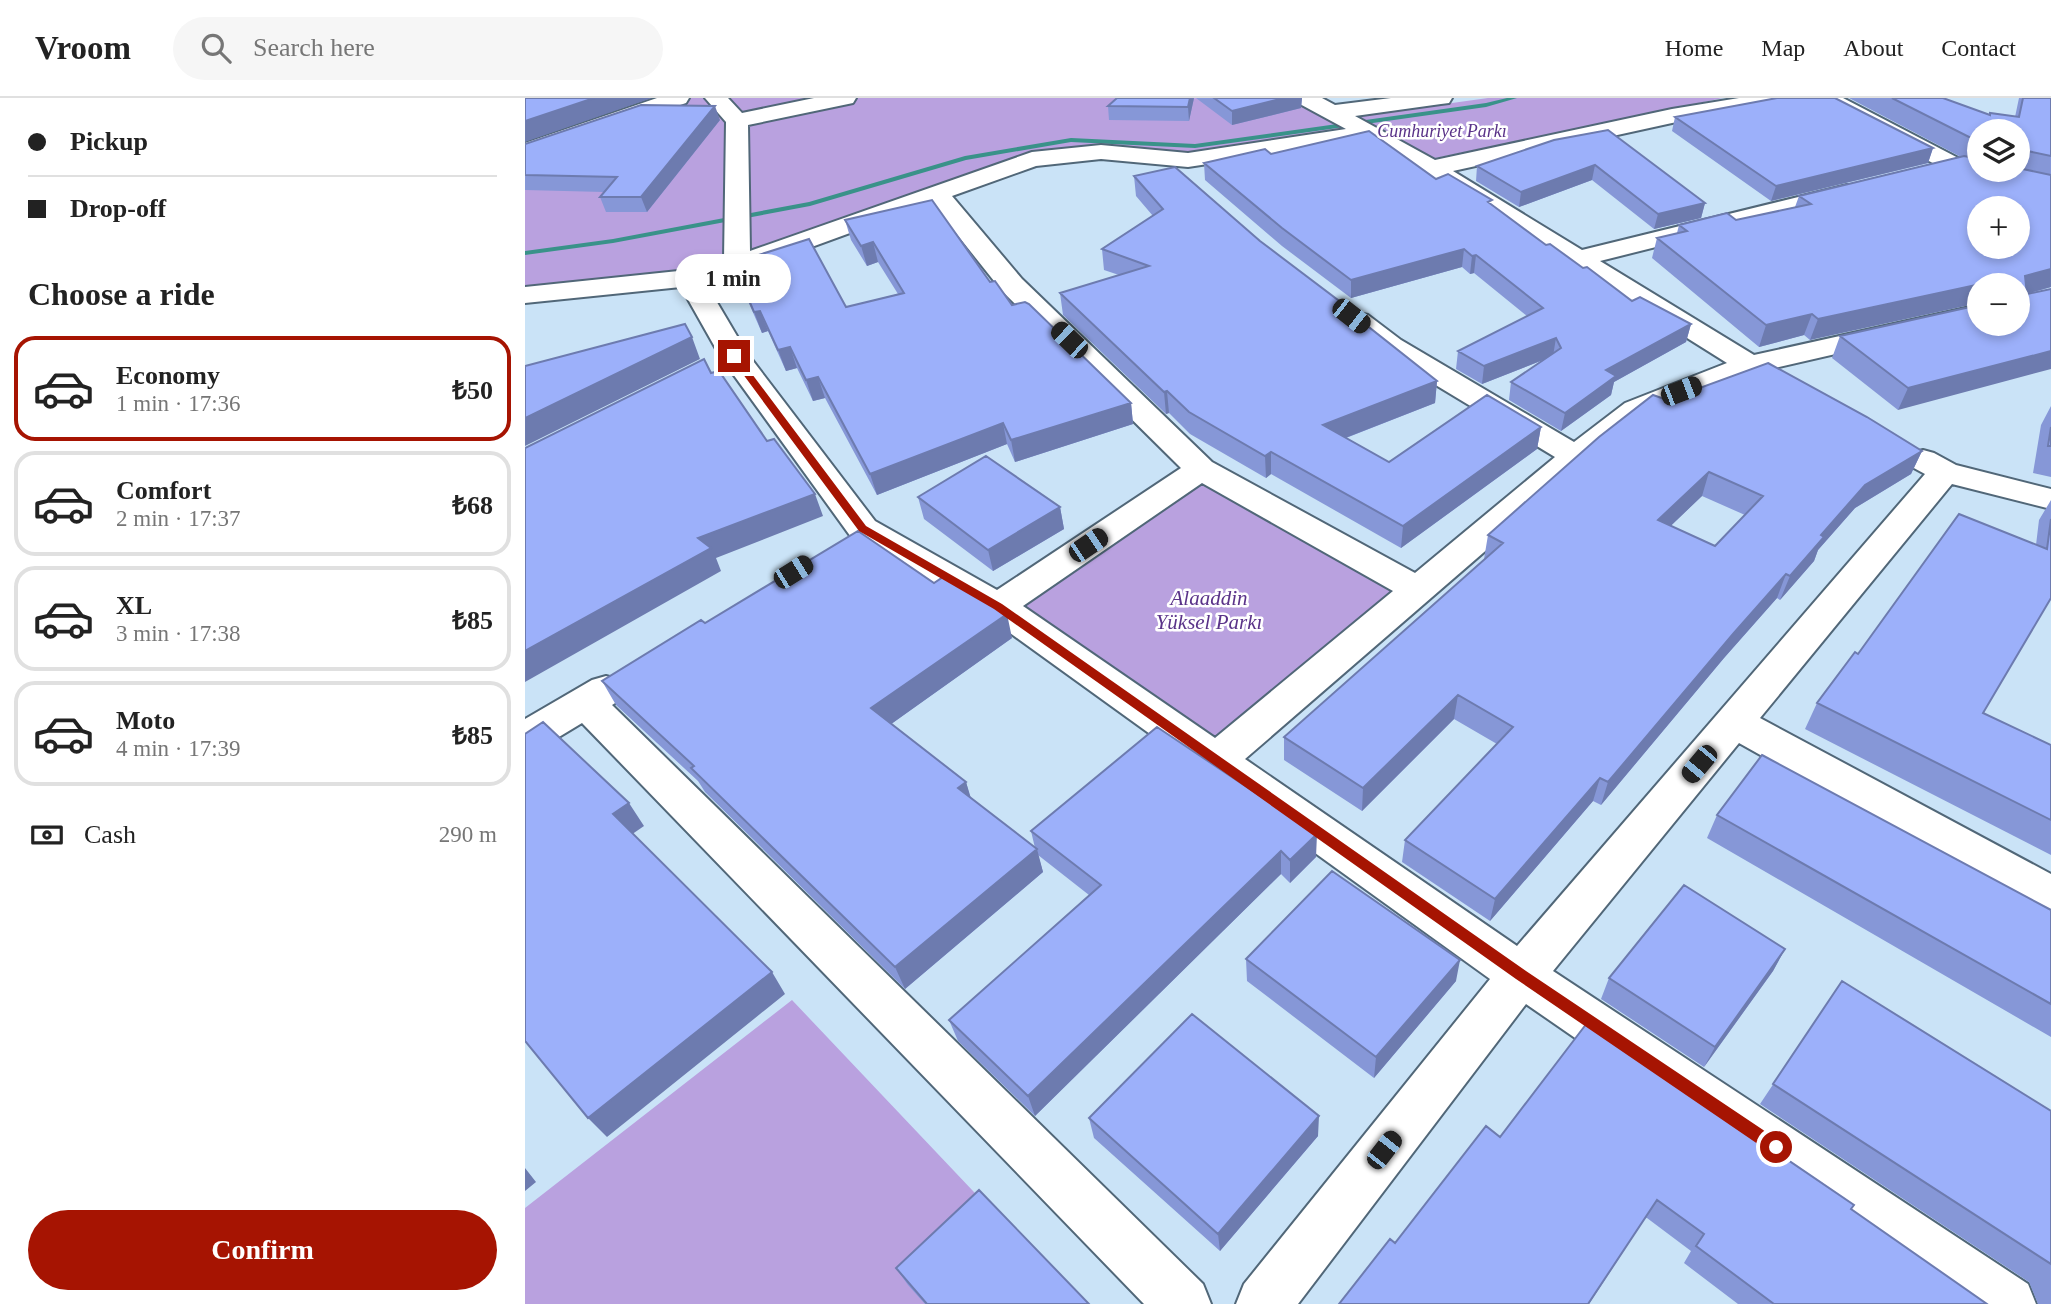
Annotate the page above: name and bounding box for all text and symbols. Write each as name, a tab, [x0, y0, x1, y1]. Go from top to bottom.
search box	[173, 17, 663, 80]
icon: search	[197, 29, 235, 67]
text: Vroom	[35, 30, 131, 66]
text: Search here	[253, 33, 375, 62]
text: Home	[1665, 35, 1723, 61]
text: Map	[1761, 35, 1805, 61]
text: About	[1843, 35, 1903, 61]
text: Contact	[1941, 35, 2016, 61]
map controls	[1967, 119, 2030, 336]
button: layers	[1967, 119, 2030, 182]
park label: Cumhuriyet Parkı	[1377, 121, 1507, 141]
text: Pickup	[70, 127, 148, 156]
text: Drop-off	[70, 194, 166, 223]
button: +	[1967, 196, 2030, 259]
callout: 1 min	[676, 254, 792, 303]
text: 1 min	[705, 266, 761, 291]
button: −	[1967, 273, 2030, 336]
text: Choose a ride	[28, 276, 215, 312]
car	[1328, 295, 1375, 337]
car	[1047, 318, 1092, 362]
route end	[718, 340, 750, 372]
icon: car	[32, 357, 95, 420]
text: Economy	[116, 361, 220, 390]
car	[1658, 374, 1705, 408]
text: ₺50	[452, 376, 493, 405]
text: 1 min · 17:36	[116, 391, 241, 416]
icon: car	[32, 472, 95, 535]
text: Comfort	[116, 476, 211, 505]
text: ₺68	[452, 491, 493, 520]
text: 2 min · 17:37	[116, 506, 241, 531]
car	[1065, 525, 1112, 565]
car	[770, 552, 817, 592]
park label: Alaaddin Yüksel Parkı	[1156, 586, 1262, 634]
icon: car	[32, 587, 95, 650]
text: XL	[116, 591, 152, 620]
text: ₺85	[452, 606, 493, 635]
text: 3 min · 17:38	[116, 621, 241, 646]
icon: car	[32, 702, 95, 765]
text: Moto	[116, 706, 175, 735]
text: ₺85	[452, 721, 493, 750]
text: 4 min · 17:39	[116, 736, 241, 761]
car	[1678, 741, 1721, 787]
icon: cash	[28, 816, 66, 854]
text: Cash	[84, 820, 136, 849]
text: 290 m	[439, 822, 497, 847]
car	[1363, 1127, 1406, 1173]
route start	[1760, 1131, 1792, 1163]
button: Confirm	[28, 1210, 497, 1290]

